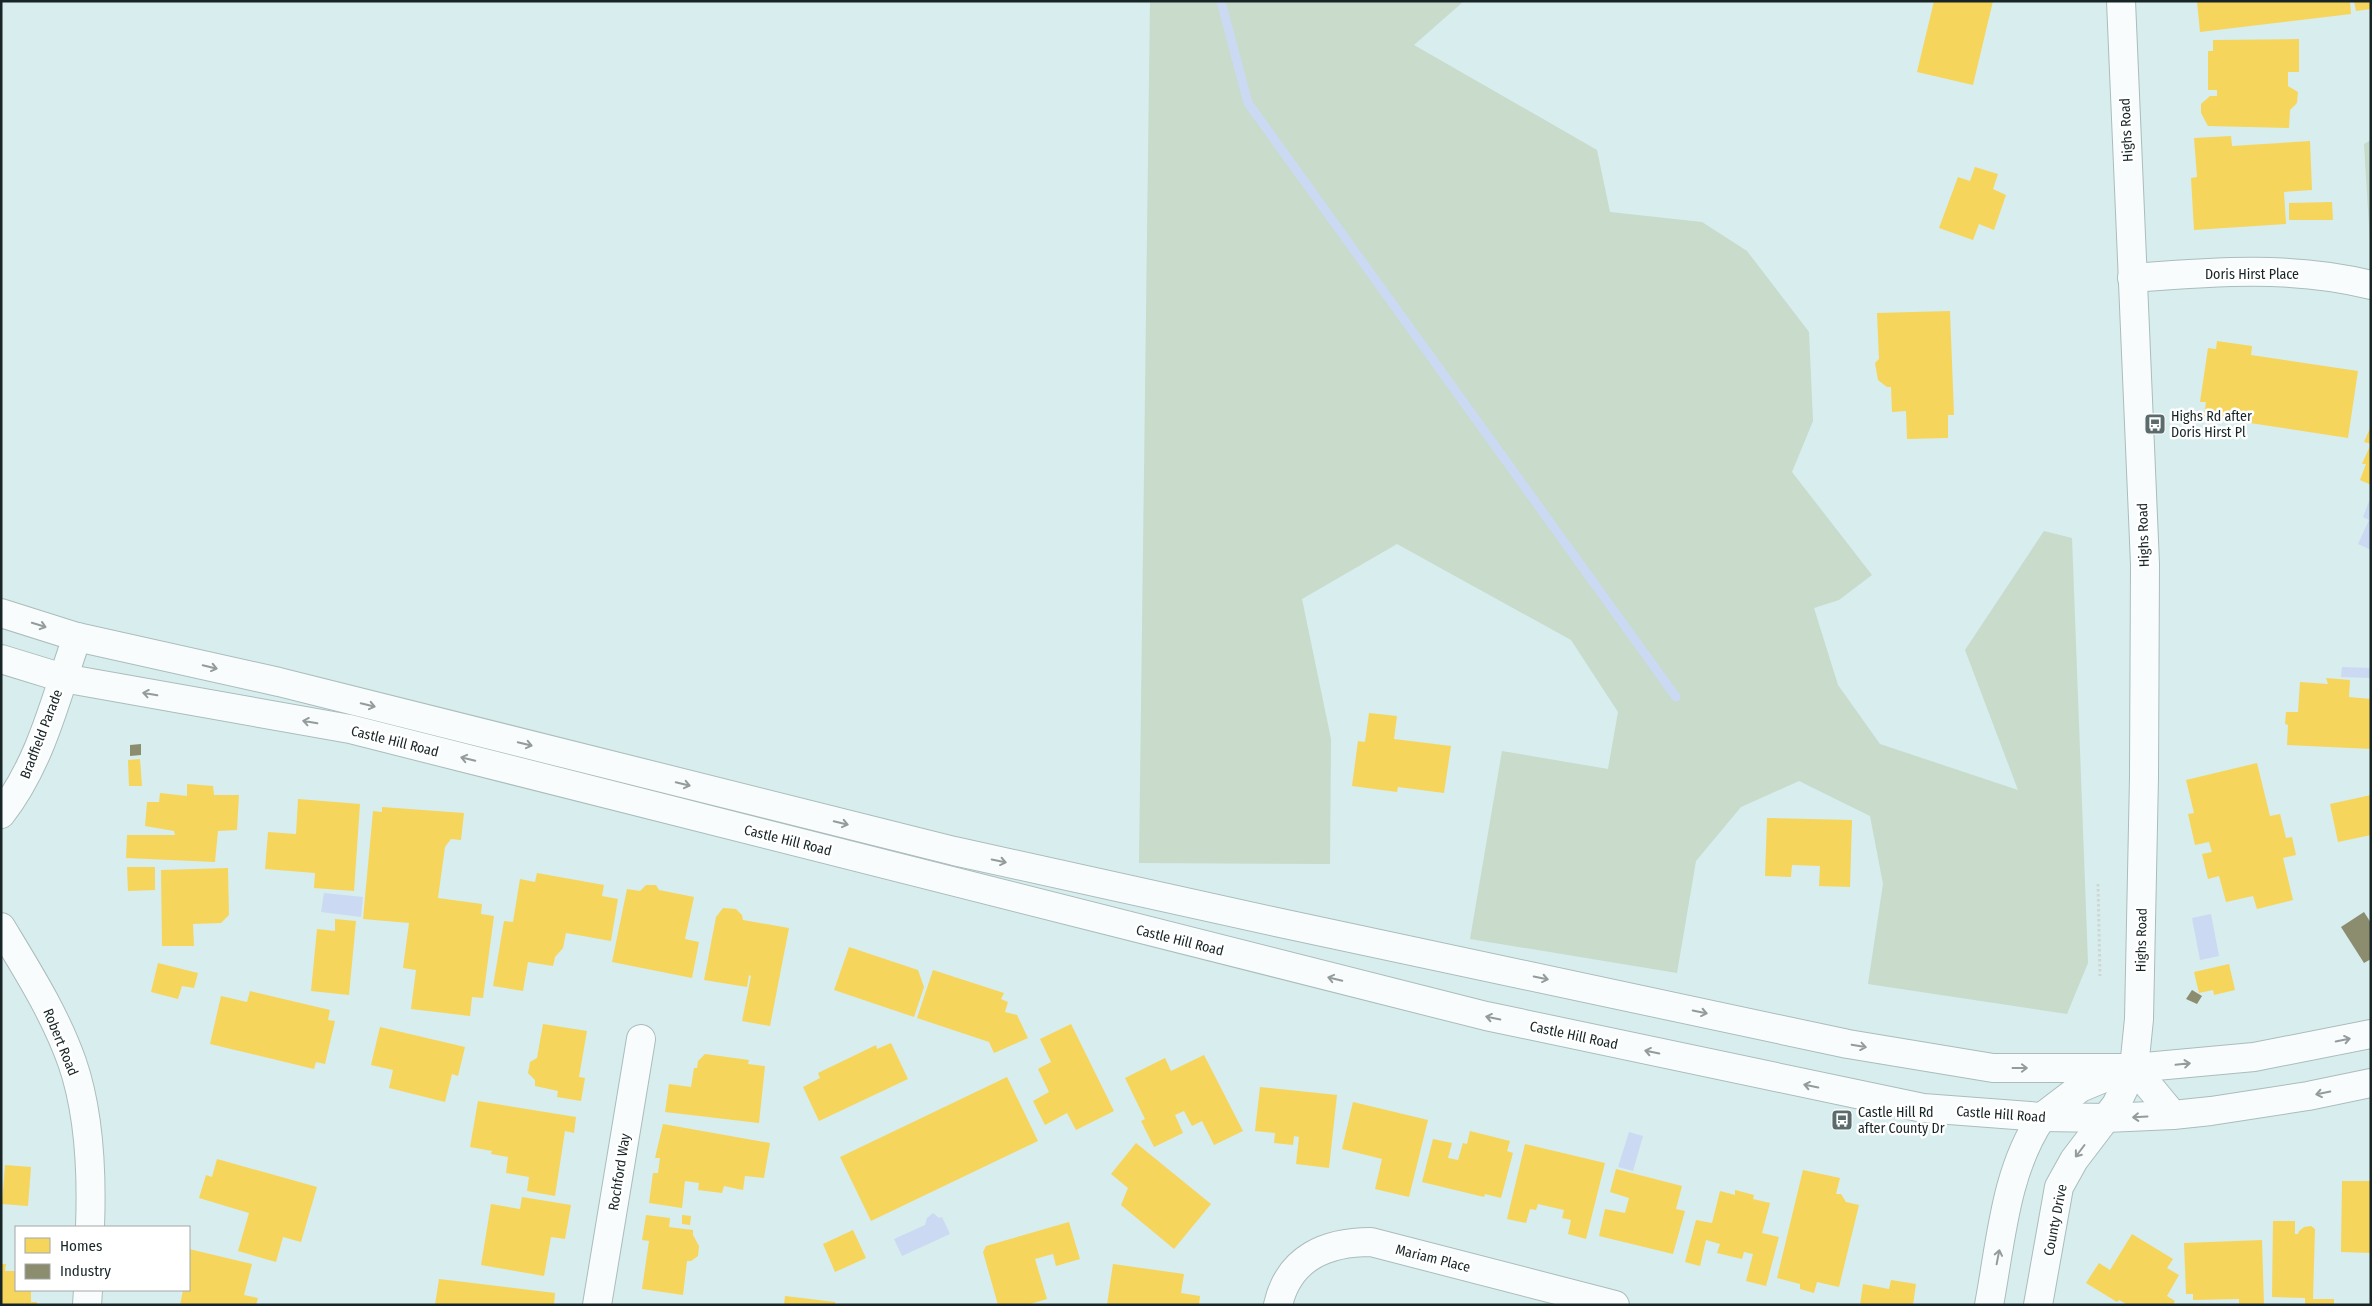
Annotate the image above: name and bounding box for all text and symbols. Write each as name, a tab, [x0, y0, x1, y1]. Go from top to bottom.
street label: Highs Road	[2116, 97, 2137, 163]
street label: Doris Hirst Place	[2205, 266, 2299, 283]
place label: Highs Rd after Doris Hirst Pl	[2171, 408, 2252, 441]
bus stop icon: Highs Rd after Doris Hirst Pl	[2143, 412, 2167, 436]
street label: Highs Road	[2134, 503, 2153, 567]
one-way arrow	[31, 620, 47, 630]
one-way arrow	[202, 663, 218, 672]
street label: Bradfield Parade	[17, 687, 66, 781]
one-way arrow	[143, 688, 159, 698]
one-way arrow	[359, 701, 375, 710]
one-way arrow	[303, 717, 319, 726]
street label: Castle Hill Road	[349, 722, 440, 761]
one-way arrow	[517, 740, 533, 750]
one-way arrow	[461, 754, 477, 764]
one-way arrow	[675, 780, 691, 789]
one-way arrow	[832, 819, 848, 828]
street label: Castle Hill Road	[742, 821, 833, 860]
one-way arrow	[990, 857, 1006, 866]
street label: Highs Road	[2132, 908, 2151, 972]
street label: Castle Hill Road	[1134, 921, 1225, 960]
one-way arrow	[1328, 974, 1344, 983]
one-way arrow	[1533, 974, 1549, 983]
street label: Robert Road	[39, 1006, 82, 1078]
one-way arrow	[1692, 1008, 1708, 1017]
one-way arrow	[1486, 1013, 1502, 1022]
street label: Castle Hill Road	[1528, 1018, 1620, 1053]
one-way arrow	[2335, 1035, 2351, 1044]
one-way arrow	[1851, 1042, 1867, 1052]
one-way arrow	[1644, 1047, 1660, 1056]
one-way arrow	[2175, 1059, 2191, 1069]
one-way arrow	[2012, 1063, 2028, 1073]
one-way arrow	[1803, 1081, 1819, 1090]
one-way arrow	[2316, 1089, 2332, 1098]
street label: Castle Hill Road	[1956, 1103, 2046, 1126]
place label: Castle Hill Rd after County Dr	[1858, 1104, 1945, 1137]
bus stop icon: Castle Hill Rd after County Dr	[1830, 1108, 1854, 1132]
one-way arrow	[2132, 1112, 2148, 1121]
street label: Rochford Way	[605, 1132, 634, 1212]
one-way arrow	[2075, 1145, 2086, 1158]
street label: County Drive	[2040, 1183, 2071, 1257]
legend	[15, 1226, 190, 1291]
text: Homes	[60, 1237, 102, 1255]
street label: Mariam Place	[1394, 1241, 1472, 1276]
one-way arrow	[1994, 1249, 2003, 1265]
text: Industry	[60, 1262, 111, 1280]

